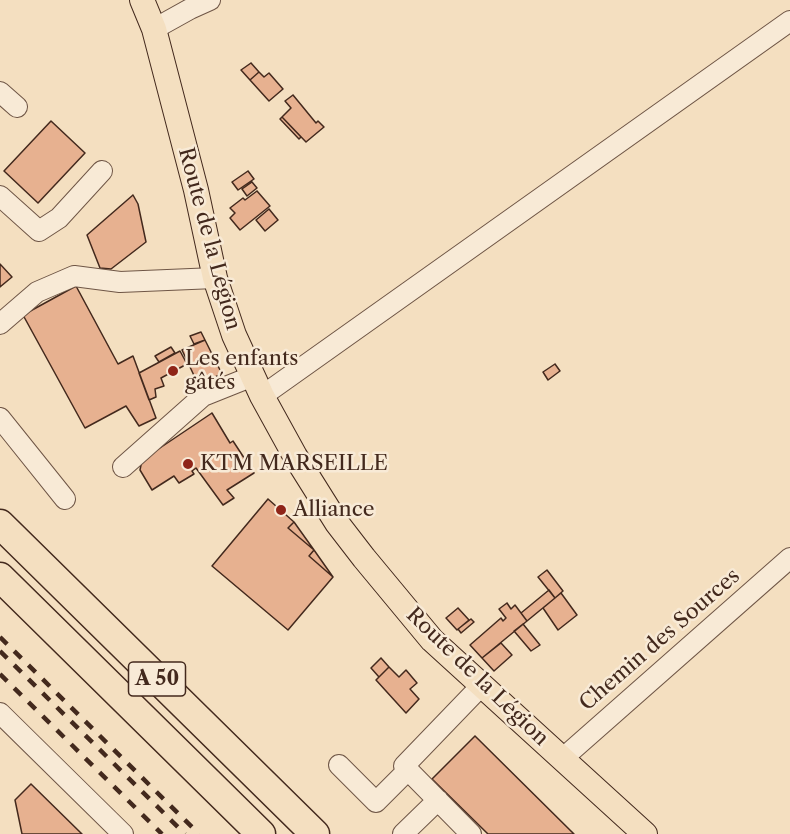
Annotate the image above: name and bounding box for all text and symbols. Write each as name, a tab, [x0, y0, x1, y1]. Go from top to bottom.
street label: Route de la Légion	[173, 145, 245, 333]
place label: Les enfants gâtés	[185, 346, 298, 396]
marker: Les enfants gâtés	[166, 364, 180, 378]
place label: KTM MARSEILLE	[200, 451, 388, 477]
marker: KTM MARSEILLE	[181, 457, 195, 471]
place label: Alliance	[293, 497, 374, 523]
marker: Alliance	[274, 503, 288, 517]
street label: Chemin des Sources	[575, 564, 745, 716]
street label: Route de la Légion	[401, 603, 553, 751]
road number: A 50	[128, 662, 186, 696]

